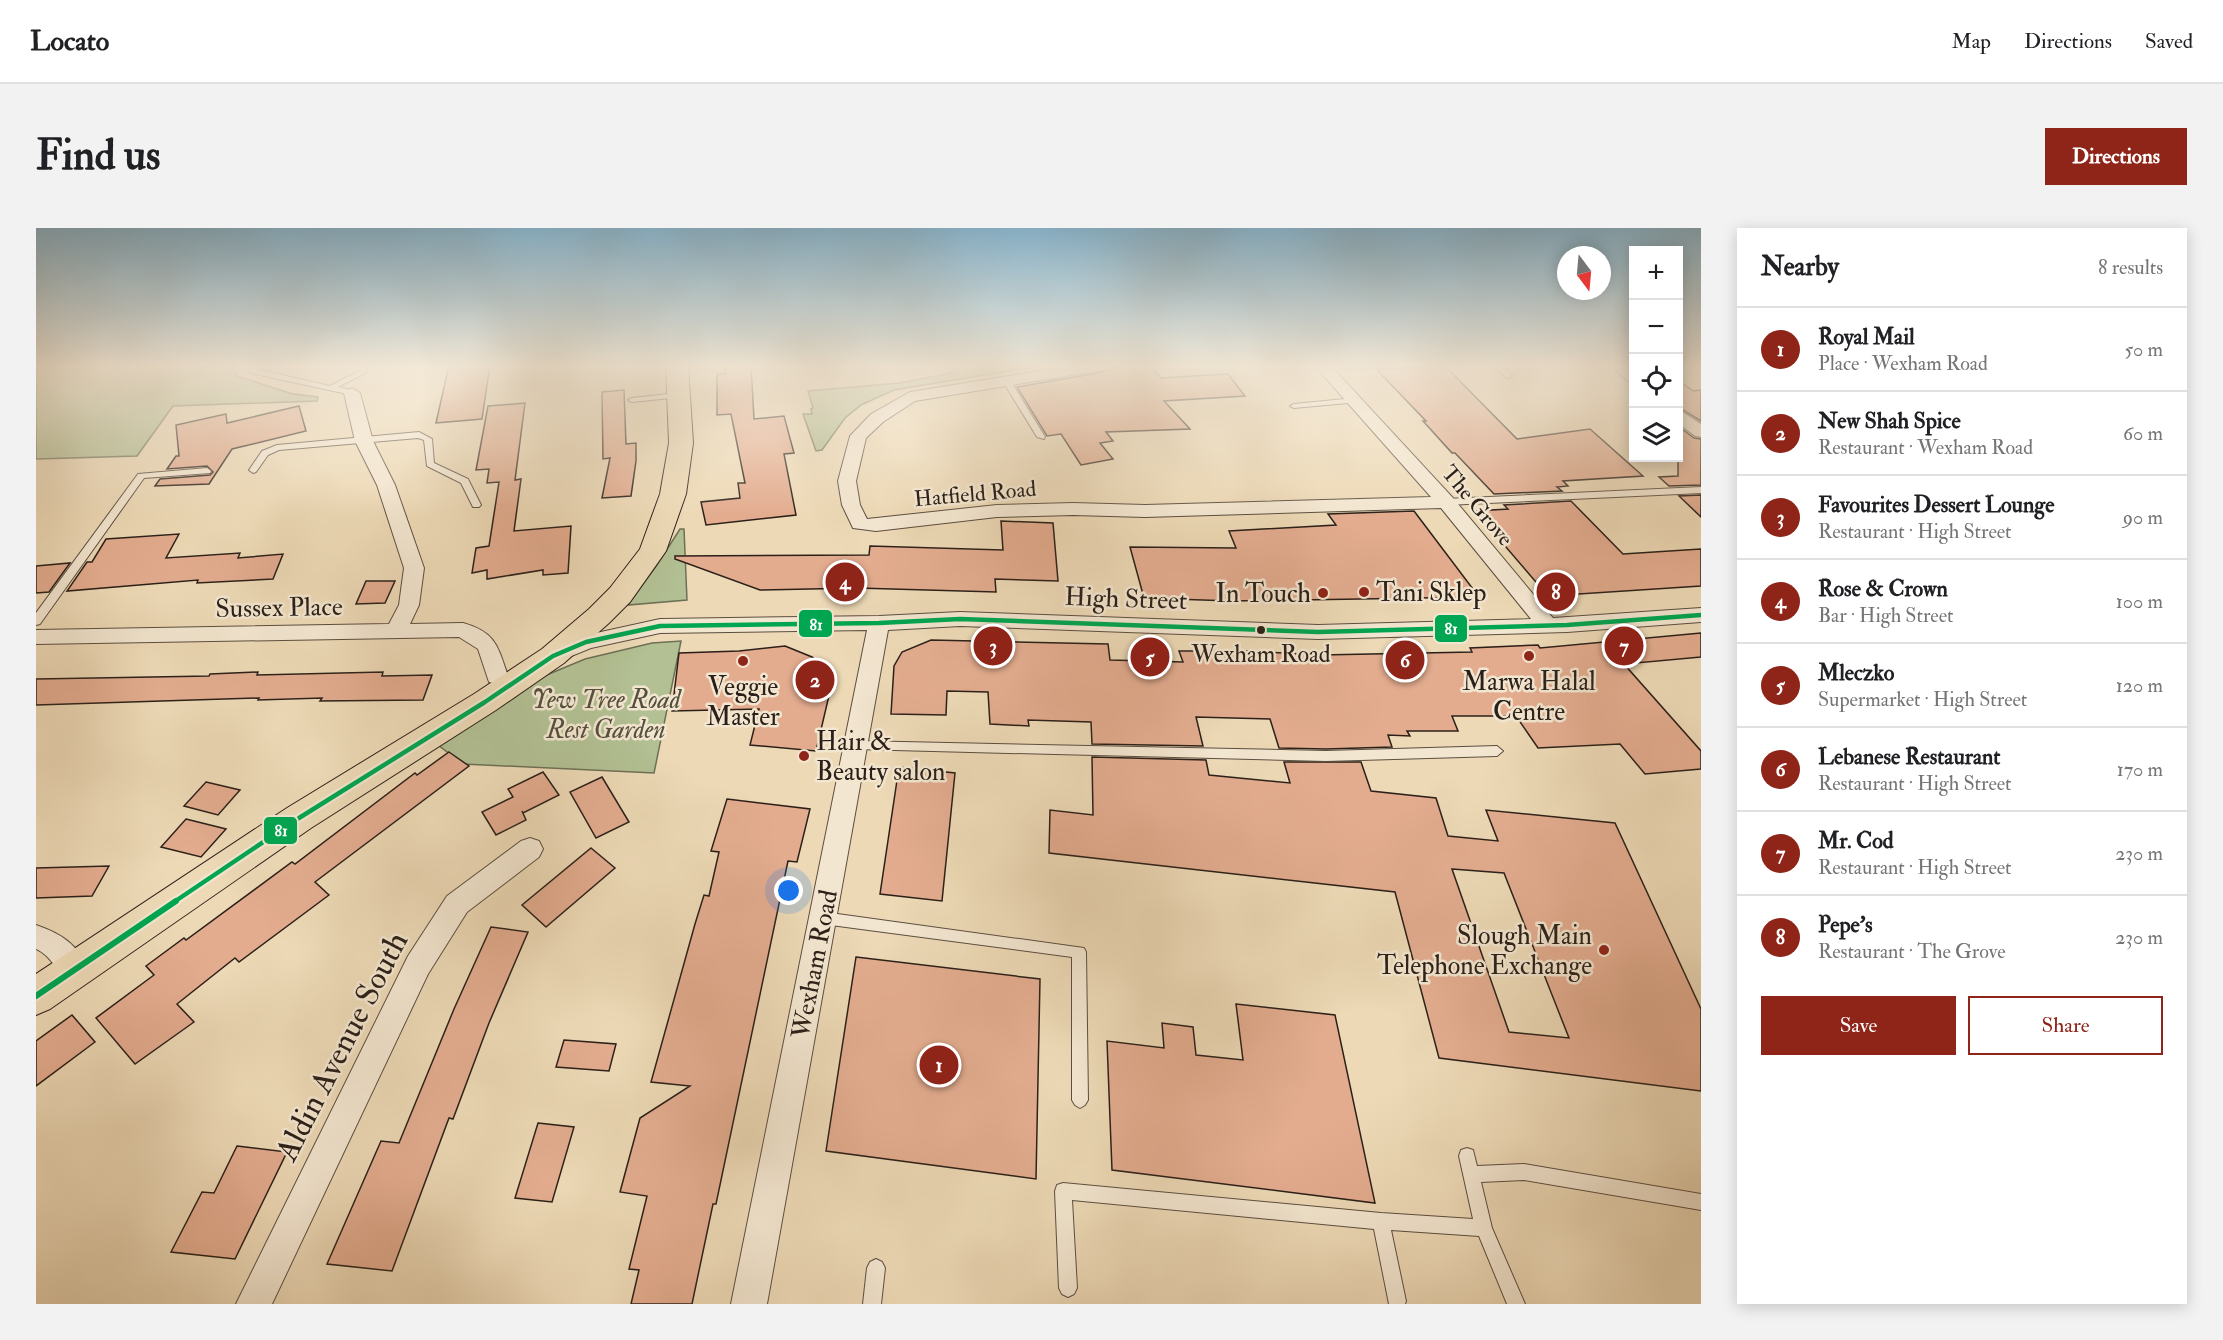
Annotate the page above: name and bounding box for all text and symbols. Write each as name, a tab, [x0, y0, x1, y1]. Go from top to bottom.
text: Locato	[30, 24, 109, 59]
text: Map	[1951, 28, 1991, 55]
text: Directions	[2024, 28, 2112, 55]
text: Saved	[2145, 28, 2193, 55]
button: Directions	[2045, 128, 2187, 185]
text: Find us	[36, 130, 160, 182]
north arrow	[1557, 246, 1611, 300]
map controls	[1629, 246, 1683, 462]
button: +	[1629, 246, 1683, 300]
text: Nearby	[1761, 251, 1839, 283]
text: 8 results	[2098, 255, 2163, 280]
button: −	[1629, 300, 1683, 354]
text: Royal Mail	[1818, 323, 1915, 351]
text: 1	[1777, 337, 1784, 362]
text: 50 m	[2124, 337, 2163, 362]
text: Place · Wexham Road	[1818, 351, 1988, 376]
button: locate	[1629, 354, 1683, 408]
text: New Shah Spice	[1818, 407, 1961, 435]
button: layers	[1629, 408, 1683, 462]
text: 2	[1775, 421, 1786, 446]
text: 60 m	[2123, 421, 2163, 446]
text: Restaurant · Wexham Road	[1818, 435, 2033, 460]
street label: The Grove	[1435, 459, 1519, 552]
street label: Hatfield Road	[913, 475, 1037, 513]
text: Favourites Dessert Lounge	[1818, 491, 2054, 519]
text: 3	[1777, 505, 1784, 530]
text: 90 m	[2123, 505, 2163, 530]
text: Restaurant · High Street	[1818, 519, 2012, 544]
pin: 4	[826, 560, 864, 604]
pin: 8	[1536, 570, 1576, 614]
text: Rose & Crown	[1818, 575, 1948, 603]
place label: Tani Sklep	[1376, 577, 1486, 610]
place label: In Touch	[1216, 578, 1311, 610]
street label: High Street	[1064, 581, 1188, 617]
marker: Tani Sklep	[1357, 585, 1371, 599]
marker: In Touch	[1316, 586, 1330, 600]
text: 4	[1775, 589, 1786, 614]
text: 100 m	[2116, 589, 2163, 614]
street label: Sussex Place	[215, 591, 343, 625]
text: Bar · High Street	[1818, 603, 1954, 628]
line badge: 81	[798, 609, 833, 638]
line badge: 81	[1434, 614, 1468, 643]
text: 81	[809, 615, 823, 635]
text: 81	[1444, 619, 1458, 639]
pin: 3	[974, 624, 1012, 668]
marker: Wexham Road	[1255, 624, 1267, 636]
pin: 7	[1604, 624, 1644, 668]
pin: 5	[1130, 634, 1170, 680]
pin: 6	[1386, 638, 1424, 682]
place label: Wexham Road	[1190, 639, 1331, 670]
marker: Marwa Halal Centre	[1522, 649, 1536, 663]
marker: Veggie Master	[736, 654, 750, 668]
pin: 2	[796, 658, 834, 702]
text: Mleczko	[1818, 659, 1894, 687]
place label: Marwa Halal Centre	[1462, 666, 1596, 728]
place label: Veggie Master	[706, 671, 780, 733]
text: 5	[1776, 673, 1785, 698]
text: 120 m	[2116, 673, 2163, 698]
park label: Yew Tree Road Rest Garden	[531, 684, 683, 746]
text: Supermarket · High Street	[1818, 687, 2027, 712]
place label: Hair & Beauty salon	[816, 726, 945, 788]
text: Lebanese Restaurant	[1818, 743, 2000, 771]
marker: Hair & Beauty salon	[797, 749, 811, 763]
text: 6	[1775, 757, 1786, 782]
text: 170 m	[2117, 757, 2163, 782]
text: Restaurant · High Street	[1818, 771, 2012, 796]
line badge: 81	[263, 816, 298, 845]
text: 81	[274, 821, 288, 841]
text: Mr. Cod	[1818, 827, 1894, 855]
text: 7	[1776, 841, 1785, 866]
text: 230 m	[2115, 841, 2163, 866]
text: Restaurant · High Street	[1818, 855, 2012, 880]
your location	[774, 876, 803, 905]
street label: Wexham Road	[785, 887, 845, 1042]
text: Pepe's	[1818, 911, 1873, 939]
place label: Slough Main Telephone Exchange	[1377, 920, 1592, 983]
street label: Aldin Avenue South	[266, 925, 417, 1169]
text: 8	[1776, 925, 1785, 950]
text: 230 m	[2115, 925, 2163, 950]
text: Restaurant · The Grove	[1818, 939, 2006, 964]
marker: Slough Main Telephone Exchange	[1597, 943, 1611, 957]
button: Save	[1761, 996, 1956, 1055]
button: Share	[1968, 996, 2163, 1055]
pin: 1	[920, 1042, 958, 1088]

